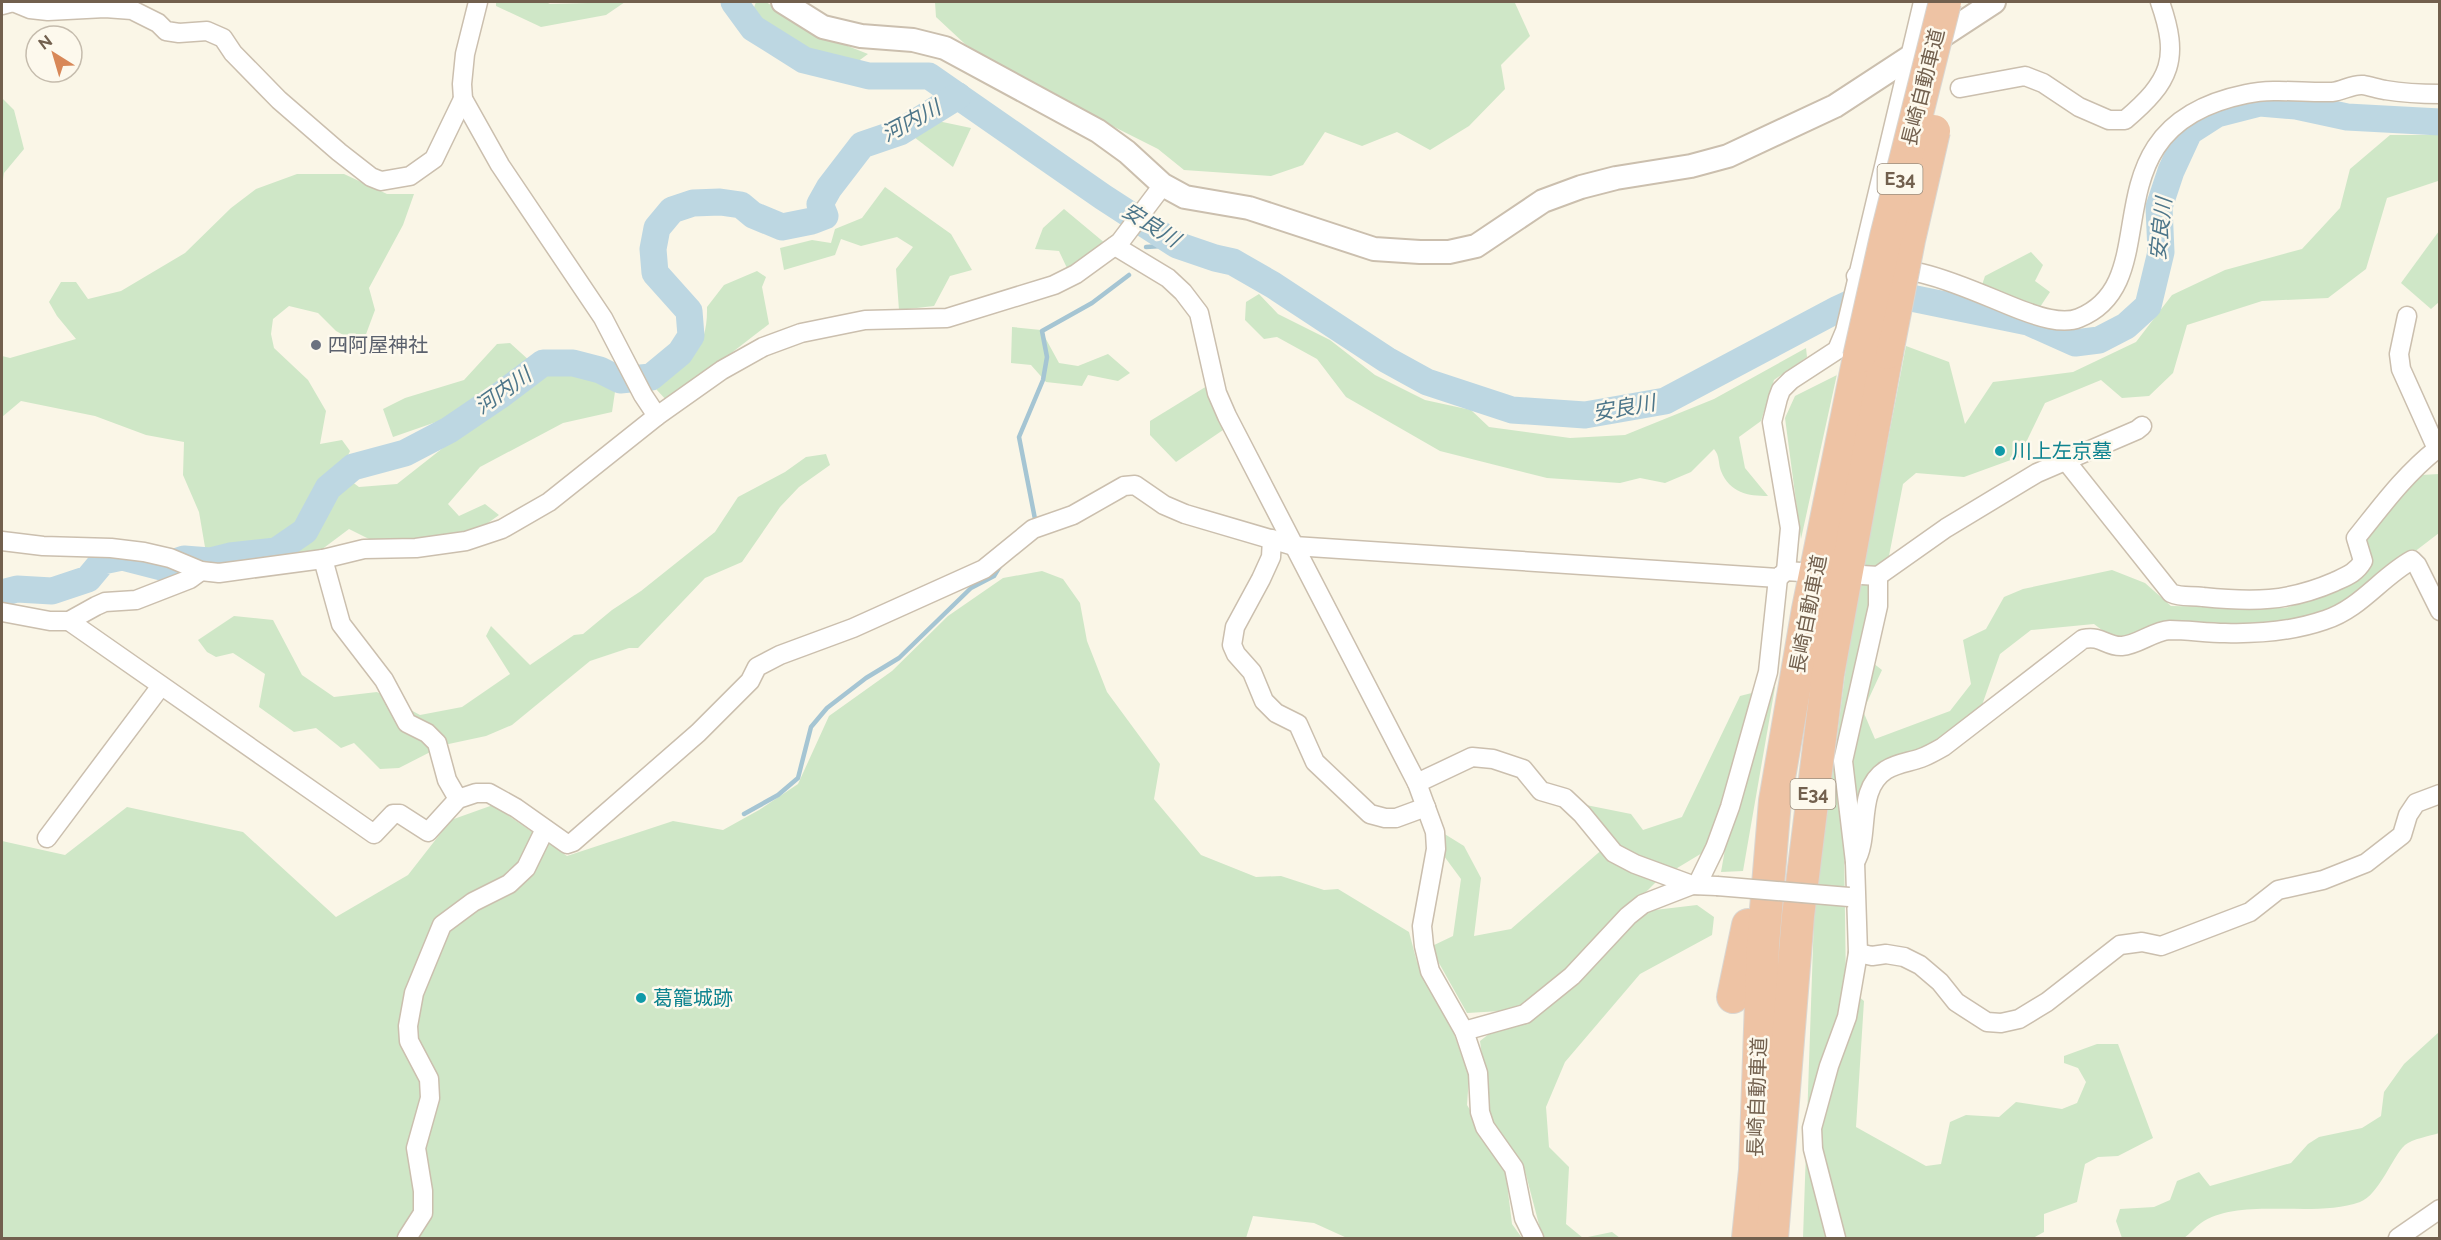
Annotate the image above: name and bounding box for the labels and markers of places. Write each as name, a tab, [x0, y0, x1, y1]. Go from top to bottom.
place label: 四阿屋神社	[328, 333, 428, 357]
marker: 四阿屋神社	[309, 338, 323, 352]
place label: 川上左京墓	[2012, 439, 2112, 463]
marker: 川上左京墓	[1993, 444, 2007, 458]
place label: 葛籠城跡	[653, 986, 733, 1010]
marker: 葛籠城跡	[634, 991, 648, 1005]

